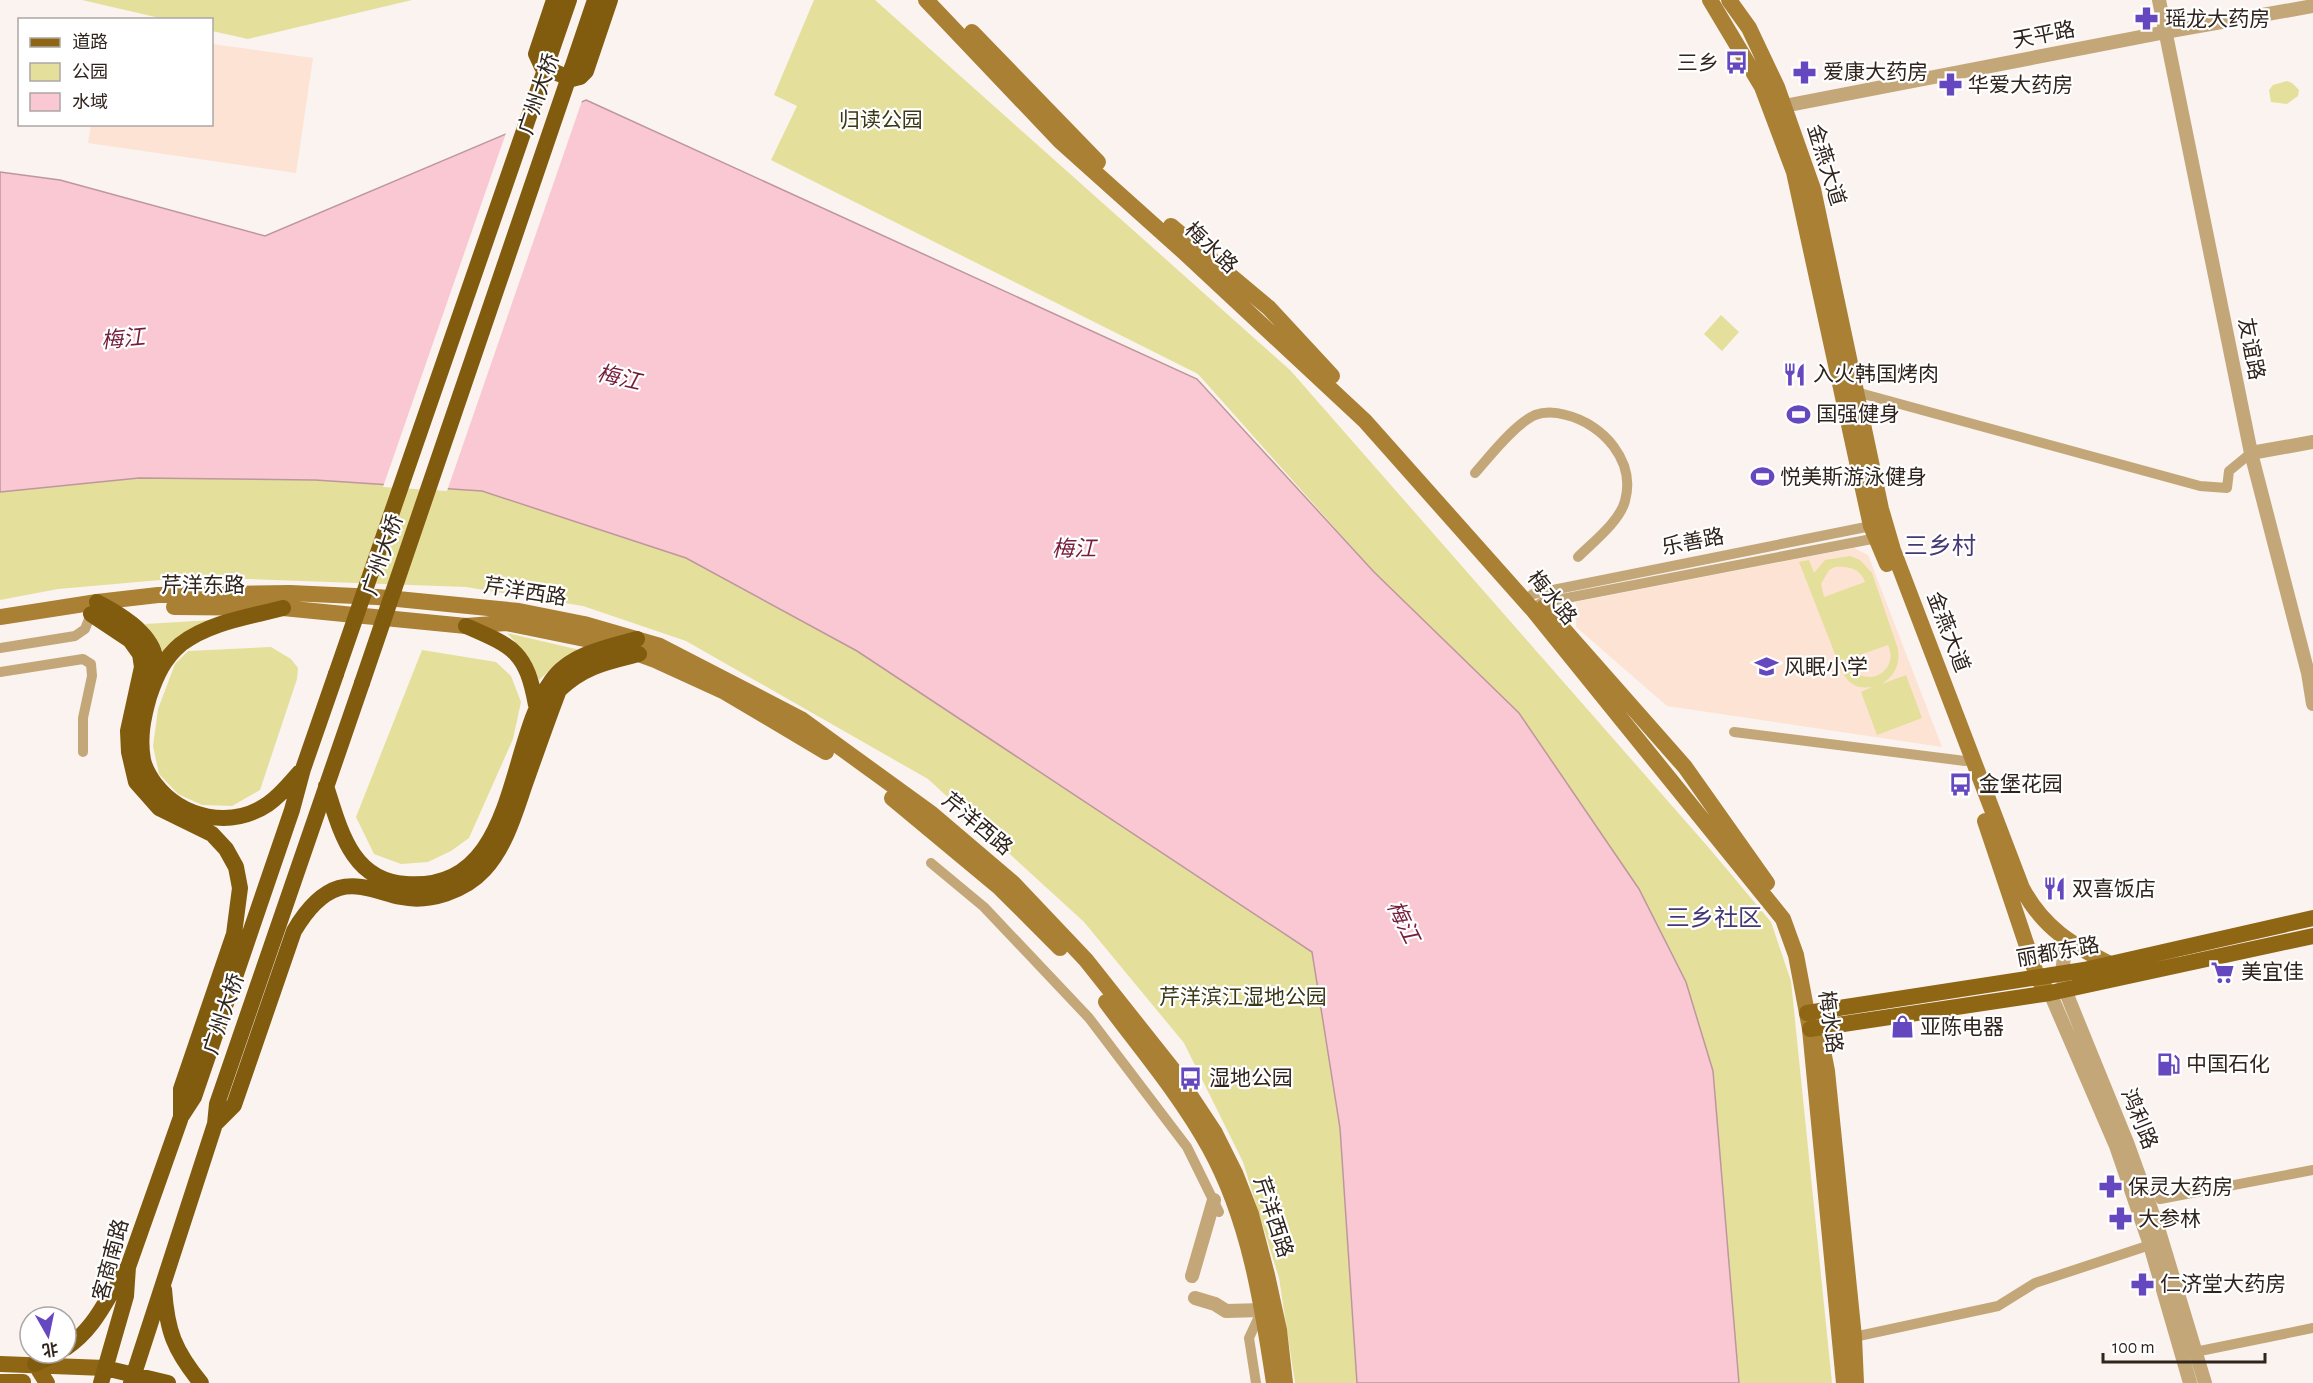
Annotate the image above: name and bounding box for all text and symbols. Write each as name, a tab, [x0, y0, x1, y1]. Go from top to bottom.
pharmacy icon: 瑶龙大药房	[2134, 6, 2160, 32]
place label: 瑶龙大药房	[2165, 8, 2270, 30]
legend	[18, 18, 213, 126]
street label: 天平路	[2011, 18, 2077, 51]
text: 道路	[72, 32, 108, 52]
bus stop icon: 三乡	[1724, 50, 1750, 76]
street label: 广州大桥	[514, 51, 563, 137]
place label: 三乡	[1677, 52, 1719, 74]
pharmacy icon: 爱康大药房	[1792, 59, 1818, 85]
place label: 爱康大药房	[1823, 61, 1928, 83]
text: 公园	[72, 63, 108, 82]
pharmacy icon: 华爱大药房	[1937, 72, 1963, 98]
place label: 华爱大药房	[1968, 74, 2073, 96]
text: 水域	[72, 93, 108, 112]
park label: 归读公园	[839, 109, 923, 131]
street label: 金燕大道	[1804, 121, 1849, 208]
street label: 梅水路	[1181, 218, 1242, 277]
street label: 友谊路	[2235, 316, 2268, 382]
water label: 梅江	[100, 325, 148, 352]
water label: 梅江	[595, 361, 645, 394]
restaurant icon: 入火韩国烤肉	[1782, 361, 1808, 387]
place label: 入火韩国烤肉	[1813, 363, 1939, 385]
sports icon: 国强健身	[1785, 401, 1811, 427]
place label: 国强健身	[1816, 403, 1900, 425]
sports icon: 悦美斯游泳健身	[1749, 464, 1775, 490]
place label: 悦美斯游泳健身	[1780, 466, 1927, 488]
street label: 广州大桥	[358, 512, 407, 598]
street label: 乐善路	[1660, 525, 1726, 558]
district label: 三乡村	[1904, 533, 1976, 559]
water label: 梅江	[1052, 537, 1098, 560]
street label: 梅水路	[1524, 566, 1581, 629]
street label: 芹洋东路	[161, 574, 245, 596]
street label: 芹洋西路	[482, 574, 568, 609]
street label: 金燕大道	[1923, 589, 1974, 675]
school or university icon: 风眠小学	[1753, 654, 1779, 680]
place label: 风眠小学	[1784, 656, 1868, 678]
bus stop icon: 金堡花园	[1948, 771, 1974, 797]
place label: 金堡花园	[1979, 773, 2063, 795]
street label: 芹洋西路	[938, 788, 1017, 859]
restaurant icon: 双喜饭店	[2041, 876, 2067, 902]
place label: 双喜饭店	[2072, 878, 2156, 900]
water label: 梅江	[1383, 897, 1424, 948]
district label: 三乡社区	[1666, 905, 1762, 931]
street label: 丽都东路	[2015, 933, 2101, 970]
supermarket icon: 美宜佳	[2210, 959, 2236, 985]
place label: 美宜佳	[2241, 961, 2304, 983]
street label: 广州大桥	[199, 971, 248, 1057]
park label: 芹洋滨江湿地公园	[1159, 986, 1327, 1008]
street label: 梅水路	[1815, 989, 1846, 1055]
shop icon: 亚陈电器	[1889, 1014, 1915, 1040]
place label: 亚陈电器	[1920, 1016, 2004, 1038]
fuel station icon: 中国石化	[2155, 1051, 2181, 1077]
place label: 中国石化	[2186, 1053, 2270, 1075]
bus stop icon: 湿地公园	[1178, 1065, 1204, 1091]
place label: 湿地公园	[1209, 1067, 1293, 1089]
street label: 鸿利路	[2117, 1085, 2161, 1152]
street label: 芹洋西路	[1250, 1174, 1297, 1260]
pharmacy icon: 保灵大药房	[2097, 1174, 2123, 1200]
place label: 保灵大药房	[2128, 1176, 2233, 1198]
pharmacy icon: 大参林	[2107, 1206, 2133, 1232]
place label: 大参林	[2138, 1208, 2201, 1230]
street label: 客商南路	[88, 1216, 132, 1303]
pharmacy icon: 仁济堂大药房	[2129, 1271, 2155, 1297]
place label: 仁济堂大药房	[2160, 1273, 2286, 1295]
north arrow	[18, 1305, 78, 1365]
scale bar	[2103, 1326, 2265, 1364]
text: 100 m	[2112, 1339, 2155, 1357]
text: 北	[41, 1340, 60, 1359]

